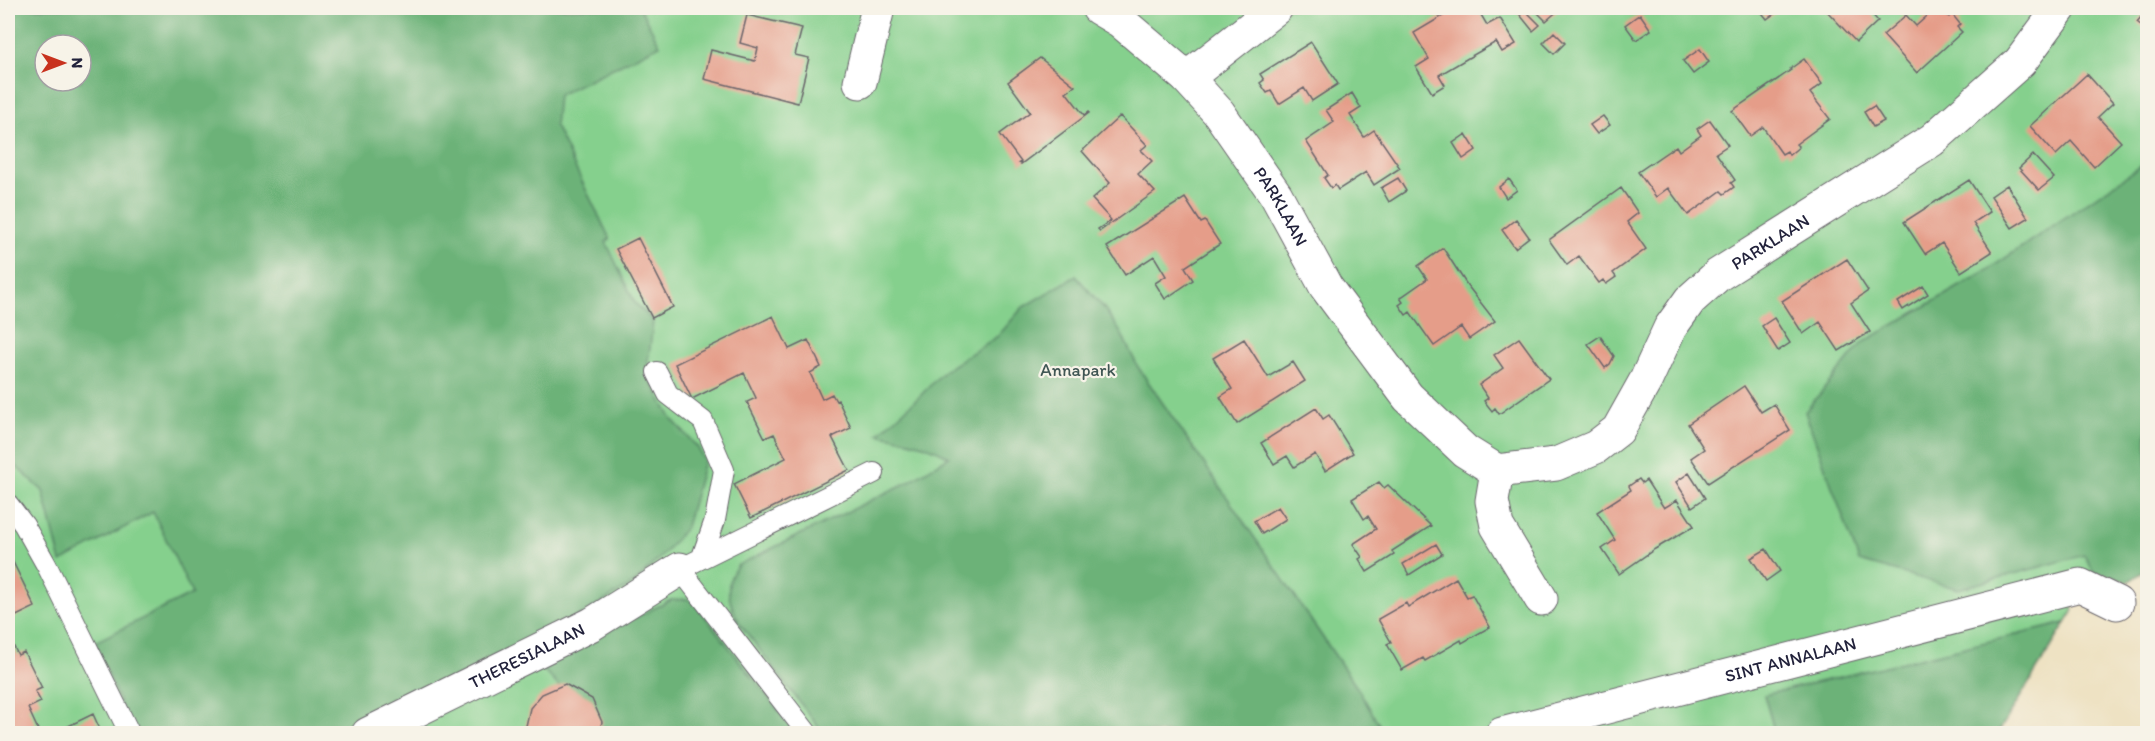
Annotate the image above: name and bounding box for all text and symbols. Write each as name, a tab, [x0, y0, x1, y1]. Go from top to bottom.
north arrow	[33, 33, 93, 93]
text: N	[68, 58, 87, 68]
street label: PARKLAAN	[1249, 163, 1313, 250]
street label: PARKLAAN	[1727, 209, 1813, 275]
park label: Annapark	[1040, 359, 1116, 381]
street label: THERESIALAAN	[465, 618, 588, 694]
street label: SINT ANNALAAN	[1723, 632, 1859, 687]

